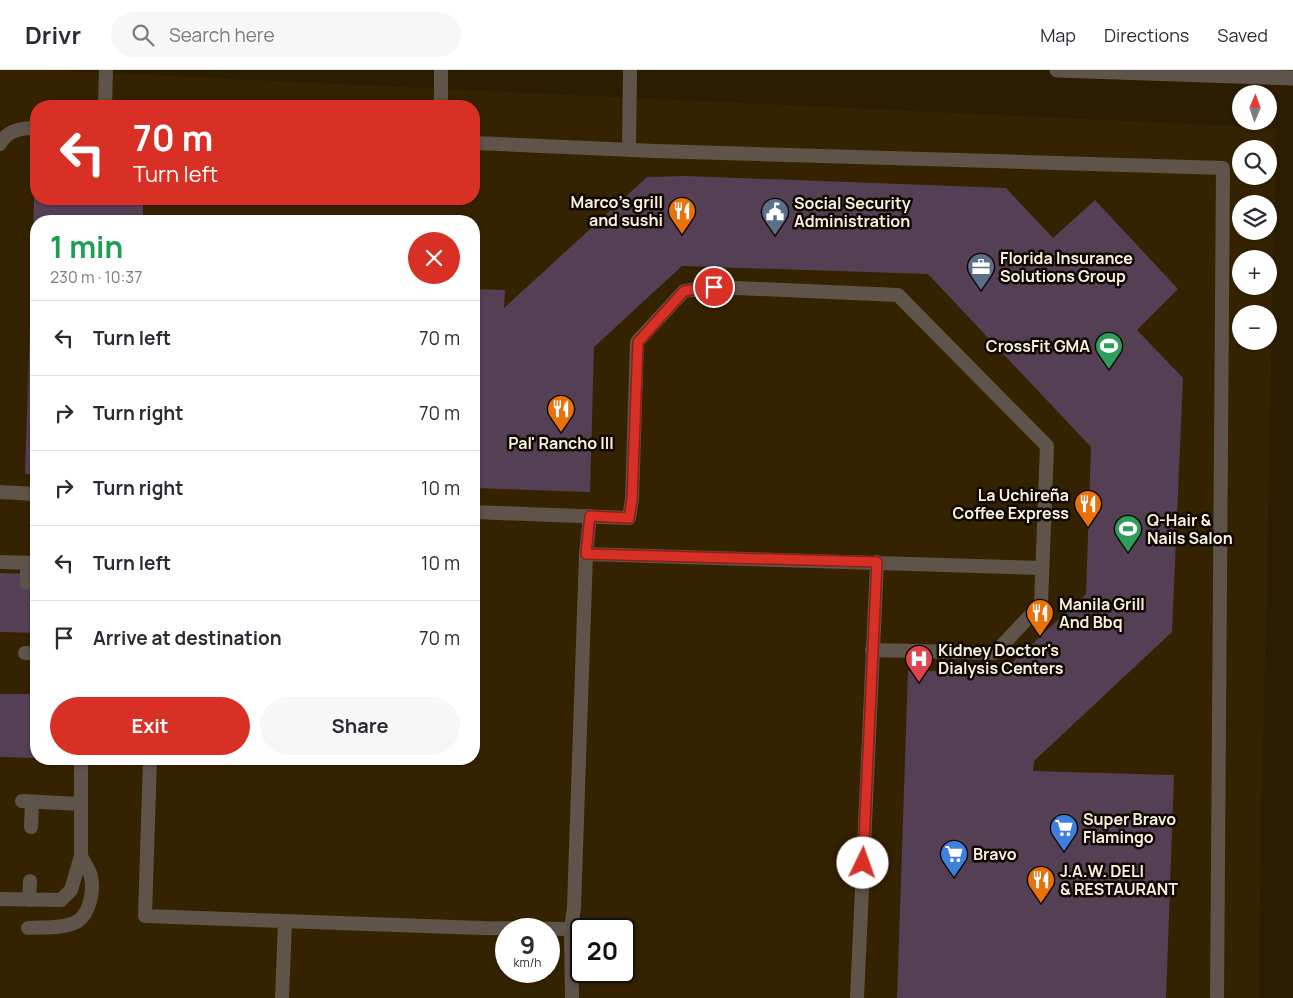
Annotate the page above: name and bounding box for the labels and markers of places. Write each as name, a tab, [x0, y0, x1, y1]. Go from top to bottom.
place label: Marco's grill and sushi	[571, 191, 663, 231]
place label: Social Security Administration	[794, 192, 911, 232]
restaurant icon: Marco's grill and sushi	[667, 196, 697, 235]
public building icon: Social Security Administration	[760, 197, 790, 236]
place label: Florida Insurance Solutions Group	[1000, 247, 1133, 287]
office icon: Florida Insurance Solutions Group	[966, 252, 996, 291]
pin	[693, 266, 735, 308]
sports icon: CrossFit GMA	[1094, 331, 1124, 370]
place label: CrossFit GMA	[986, 335, 1090, 357]
restaurant icon: Pal' Rancho III	[546, 394, 576, 433]
place label: Pal' Rancho III	[508, 432, 614, 454]
place label: La Uchireña Coffee Express	[952, 484, 1069, 524]
restaurant icon: La Uchireña Coffee Express	[1073, 489, 1103, 528]
place label: Q-Hair & Nails Salon	[1147, 509, 1233, 549]
sports icon: Q-Hair & Nails Salon	[1113, 514, 1143, 553]
place label: Manila Grill And Bbq	[1059, 593, 1145, 633]
restaurant icon: Manila Grill And Bbq	[1025, 598, 1055, 637]
place label: Kidney Doctor's Dialysis Centers	[938, 639, 1064, 679]
hospital icon: Kidney Doctor's Dialysis Centers	[904, 644, 934, 683]
place label: Super Bravo Flamingo	[1083, 808, 1176, 848]
supermarket icon: Super Bravo Flamingo	[1049, 813, 1079, 852]
supermarket icon: Bravo	[939, 839, 969, 878]
place label: Bravo	[973, 843, 1017, 865]
place label: J.A.W. DELI & RESTAURANT	[1060, 860, 1178, 900]
restaurant icon: J.A.W. DELI & RESTAURANT	[1026, 865, 1056, 904]

